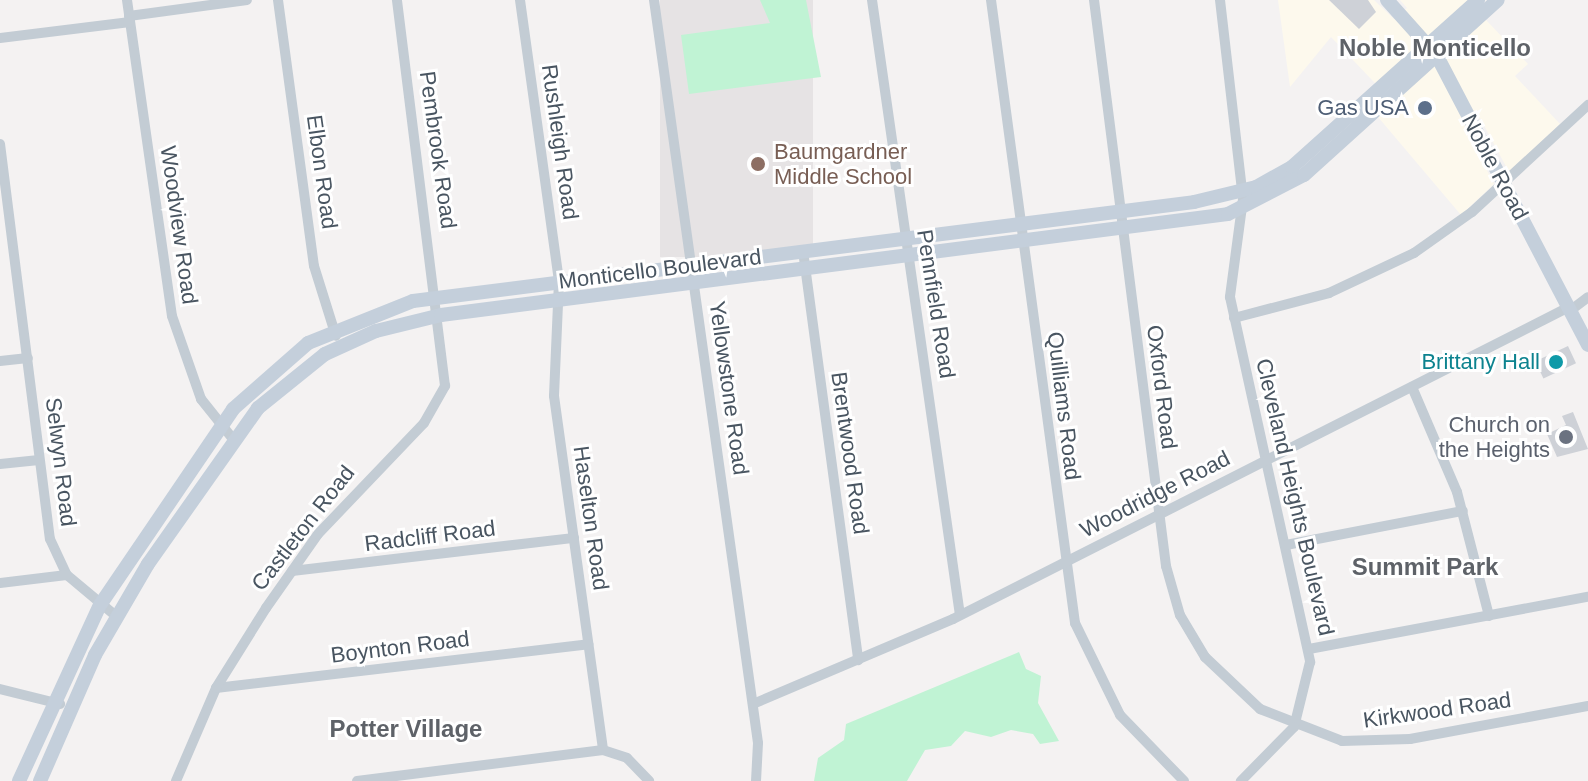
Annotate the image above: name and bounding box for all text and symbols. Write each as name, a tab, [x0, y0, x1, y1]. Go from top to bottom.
district label: Noble Monticello	[1339, 34, 1531, 62]
street label: Rushleigh Road	[536, 63, 584, 221]
street label: Pembrook Road	[414, 69, 462, 231]
place label: Gas USA	[1317, 95, 1409, 121]
marker: Gas USA	[1416, 99, 1434, 117]
street label: Noble Road	[1456, 110, 1534, 224]
street label: Elbon Road	[301, 113, 343, 231]
place label: Baumgardner Middle School	[774, 138, 912, 190]
street label: Woodview Road	[155, 144, 203, 306]
marker: Baumgardner Middle School	[749, 155, 767, 173]
street label: Pennfield Road	[911, 228, 961, 380]
street label: Monticello Boulevard	[557, 243, 763, 295]
street label: Yellowstone Road	[704, 299, 754, 477]
street label: Oxford Road	[1141, 323, 1183, 451]
street label: Quilliams Road	[1042, 330, 1086, 482]
place label: Brittany Hall	[1421, 349, 1540, 375]
marker: Brittany Hall	[1547, 353, 1565, 371]
street label: Cleveland Heights Boulevard	[1250, 356, 1340, 638]
street label: Brentwood Road	[826, 370, 874, 536]
street label: Selwyn Road	[40, 396, 82, 528]
place label: Church on the Heights	[1439, 411, 1550, 462]
marker: Church on the Heights	[1557, 428, 1575, 446]
street label: Haselton Road	[568, 444, 614, 592]
street label: Woodridge Road	[1076, 445, 1234, 543]
street label: Castleton Road	[246, 460, 360, 596]
street label: Radcliff Road	[363, 515, 497, 557]
district label: Summit Park	[1352, 553, 1498, 581]
street label: Boynton Road	[329, 625, 471, 669]
street label: Kirkwood Road	[1361, 687, 1513, 733]
district label: Potter Village	[330, 715, 482, 743]

